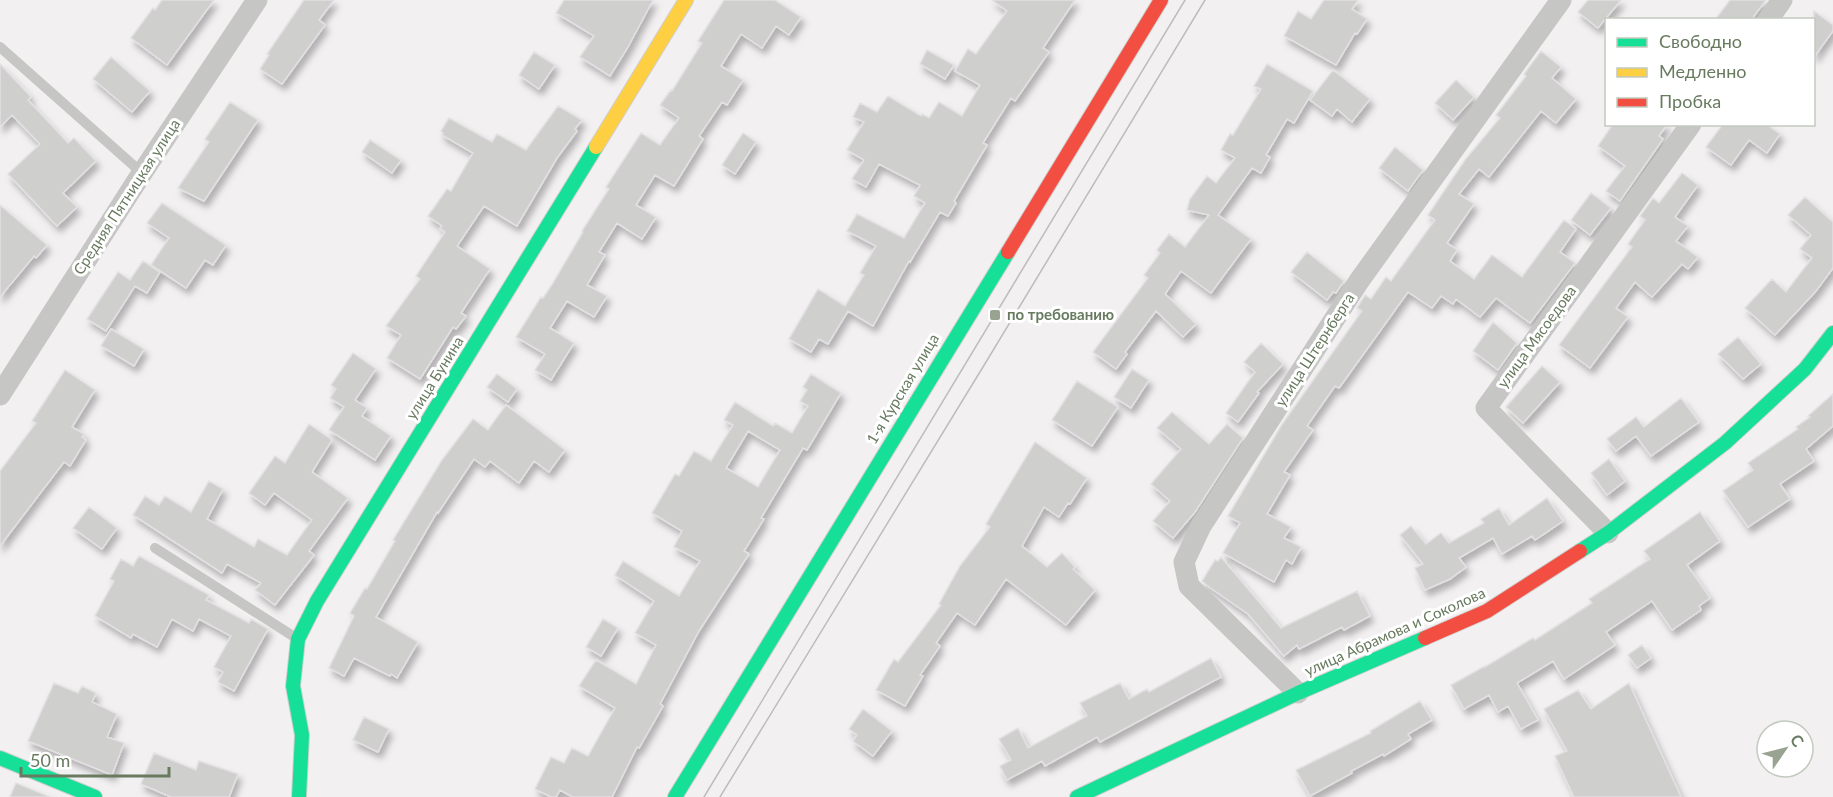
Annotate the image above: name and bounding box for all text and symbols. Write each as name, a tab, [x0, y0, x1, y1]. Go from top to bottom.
legend	[1605, 18, 1815, 126]
text: Свободно	[1659, 30, 1742, 52]
text: Медленно	[1659, 60, 1747, 82]
text: Пробка	[1659, 90, 1721, 112]
street label: Средняя Пятницкая улица	[69, 115, 183, 278]
street label: улица Мясоедова	[1493, 282, 1579, 391]
street label: улица Штернберга	[1271, 289, 1358, 410]
place label: по требованию	[1007, 305, 1114, 323]
marker: по требованию	[988, 308, 1002, 322]
street label: 1-я Курская улица	[862, 330, 942, 447]
street label: улица Бунина	[401, 333, 467, 422]
street label: улица Абрамова и Соколова	[1301, 583, 1488, 679]
north arrow	[1755, 719, 1815, 779]
text: С	[1787, 730, 1809, 750]
scale bar	[21, 740, 170, 778]
text: 50 m	[30, 749, 70, 771]

